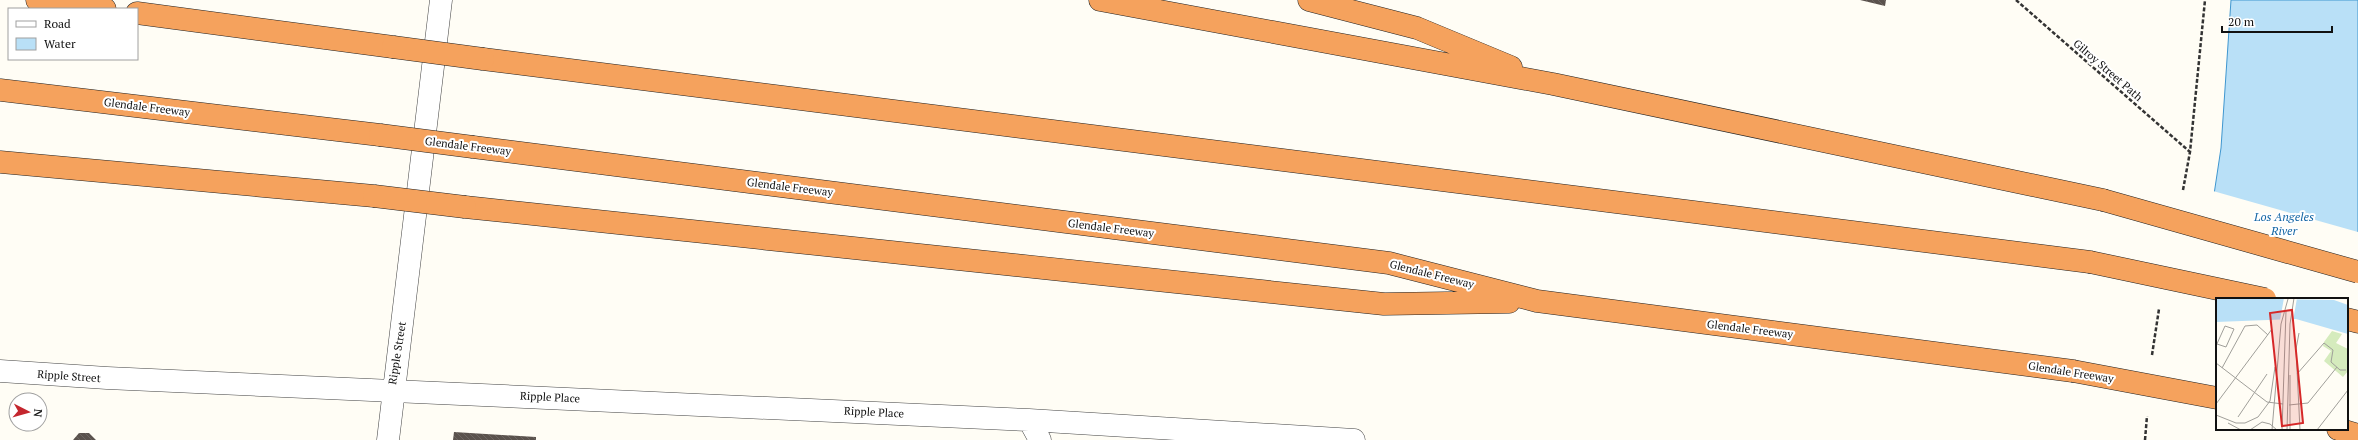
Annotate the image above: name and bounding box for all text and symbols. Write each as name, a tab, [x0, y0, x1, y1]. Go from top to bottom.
legend	[8, 8, 138, 60]
scale bar	[2222, 8, 2332, 34]
text: 20 m	[2228, 14, 2255, 29]
text: Road	[44, 16, 71, 31]
text: Water	[44, 36, 76, 51]
street label: Gilroy Street Path	[2071, 36, 2146, 104]
street label: Glendale Freeway	[103, 95, 191, 119]
street label: Glendale Freeway	[424, 134, 512, 158]
street label: Glendale Freeway	[746, 175, 834, 199]
water label: Los Angeles River	[2253, 209, 2314, 238]
street label: Glendale Freeway	[1067, 216, 1155, 240]
street label: Glendale Freeway	[1388, 257, 1476, 291]
inset map	[2216, 298, 2348, 430]
street label: Glendale Freeway	[1706, 317, 1794, 341]
street label: Ripple Street	[385, 320, 409, 386]
street label: Glendale Freeway	[2027, 358, 2115, 386]
street label: Ripple Street	[37, 367, 101, 385]
street label: Ripple Place	[520, 388, 581, 406]
north arrow	[8, 392, 48, 432]
street label: Ripple Place	[844, 403, 905, 421]
text: N	[30, 408, 45, 419]

